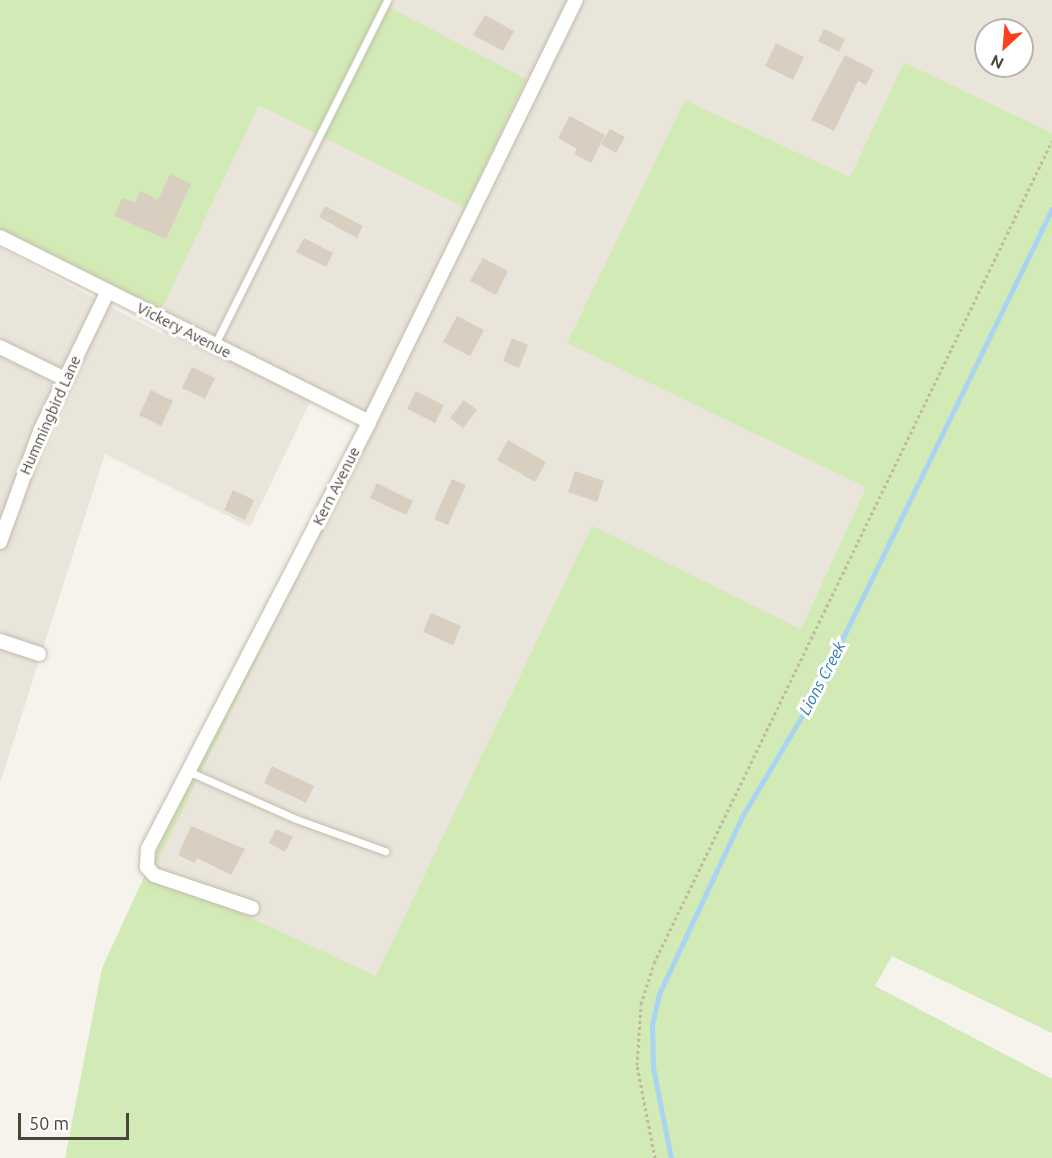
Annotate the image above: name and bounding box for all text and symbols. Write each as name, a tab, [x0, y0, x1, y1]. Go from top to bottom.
north arrow	[974, 18, 1034, 78]
text: N	[988, 52, 1006, 73]
street label: Vickery Avenue	[134, 299, 234, 361]
street label: Hummingbird Lane	[16, 353, 84, 477]
street label: Kern Avenue	[309, 444, 363, 528]
water label: Lions Creek	[795, 638, 849, 718]
scale bar	[21, 1101, 132, 1139]
text: 50 m	[29, 1113, 69, 1133]

